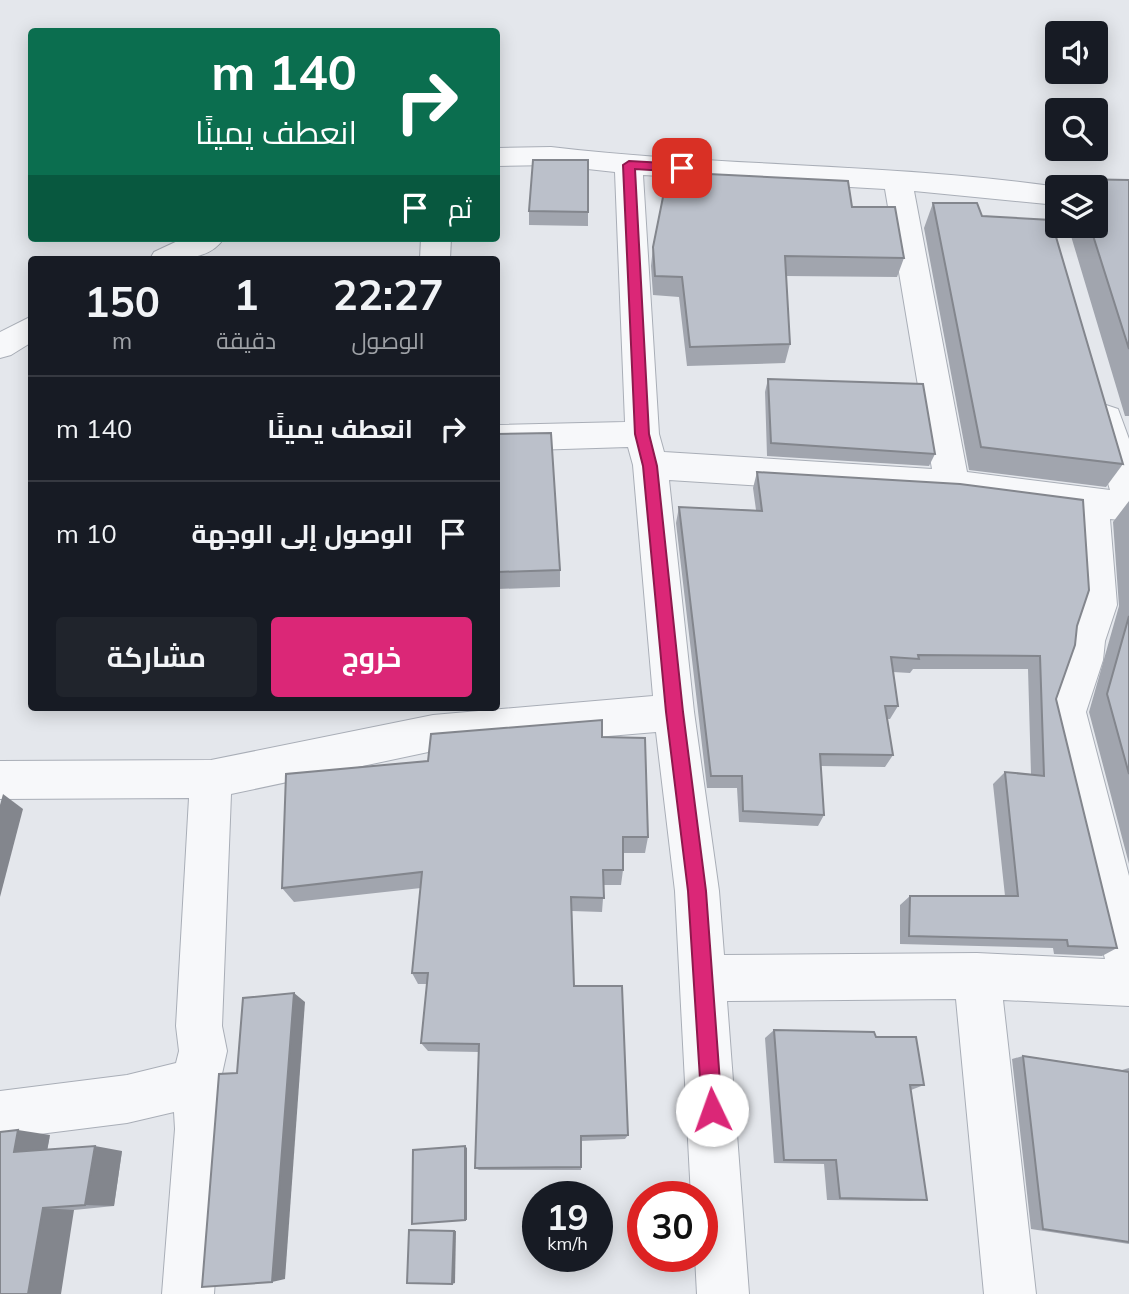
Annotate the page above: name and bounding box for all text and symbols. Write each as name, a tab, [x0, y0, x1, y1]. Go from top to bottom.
map controls	[1045, 21, 1108, 238]
button: sound	[1045, 21, 1108, 84]
text: 140 m	[211, 41, 357, 102]
icon: right	[381, 56, 472, 147]
button: search	[1045, 98, 1108, 161]
text: انعطف يمينًا	[195, 112, 357, 152]
pin	[652, 138, 712, 198]
icon: arrive	[663, 149, 701, 187]
button: layers	[1045, 175, 1108, 238]
icon: arrive	[396, 189, 434, 227]
text: ثم	[448, 192, 472, 225]
text: 1	[234, 268, 259, 321]
text: 22:27	[332, 268, 444, 321]
text: 150	[84, 275, 160, 328]
text: m	[112, 326, 132, 355]
text: دقيقة	[216, 326, 276, 355]
text: الوصول	[351, 326, 425, 355]
icon: right	[434, 410, 472, 448]
text: 140 m	[56, 412, 132, 445]
text: انعطف يمينًا	[267, 412, 413, 445]
icon: arrive	[434, 515, 472, 553]
text: 10 m	[56, 517, 117, 550]
text: الوصول إلى الوجهة	[192, 517, 413, 550]
button: مشاركة	[56, 617, 257, 697]
button: خروج	[271, 617, 472, 697]
position arrow	[675, 1073, 749, 1147]
speed limit sign: 30	[627, 1181, 718, 1272]
text: 19	[546, 1195, 589, 1239]
text: km/h	[547, 1232, 588, 1255]

